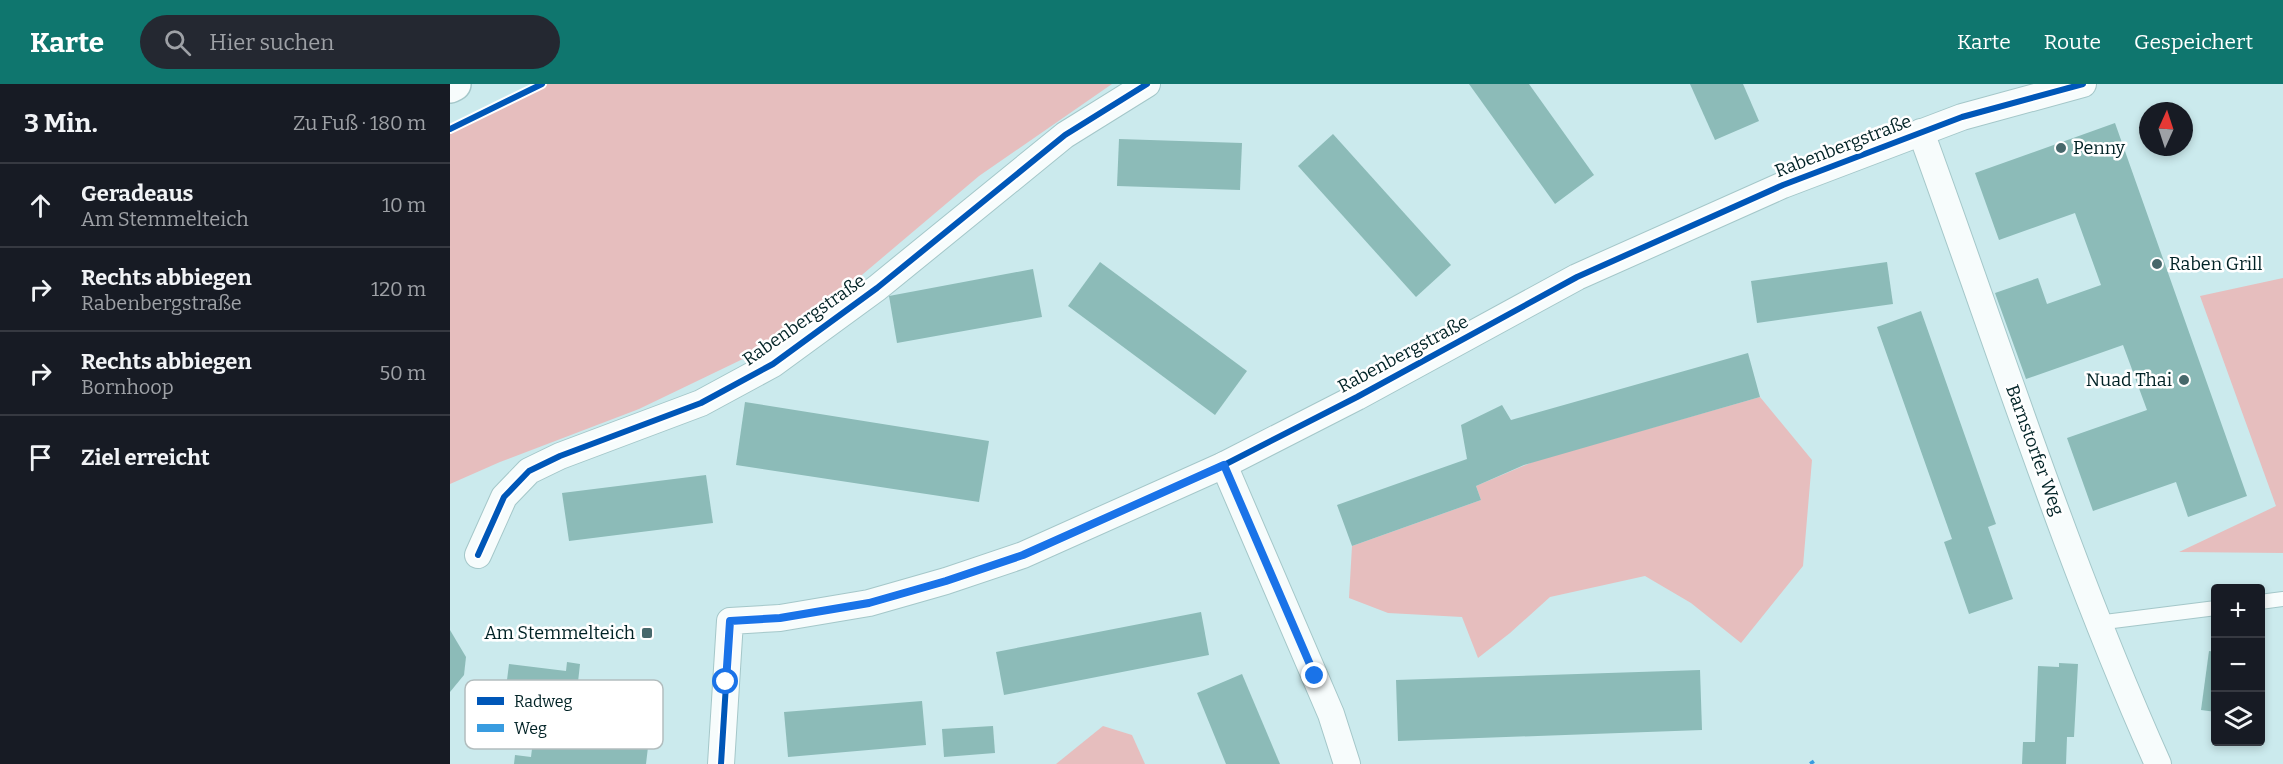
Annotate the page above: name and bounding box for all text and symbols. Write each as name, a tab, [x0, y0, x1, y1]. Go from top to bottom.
search box	[140, 15, 560, 69]
text: Karte	[30, 26, 104, 59]
icon: search	[161, 26, 194, 59]
text: Hier suchen	[209, 29, 334, 56]
text: Karte	[1957, 29, 2011, 55]
text: Route	[2044, 29, 2101, 55]
text: Gespeichert	[2134, 29, 2253, 55]
north arrow	[2139, 102, 2193, 156]
text: 3 Min.	[24, 108, 98, 139]
street label: Rabenbergstraße	[1772, 110, 1914, 182]
text: Zu Fuß · 180 m	[293, 111, 426, 135]
place label: Penny	[2073, 137, 2126, 159]
marker: Penny	[2054, 141, 2068, 155]
text: Geradeaus	[81, 180, 193, 207]
icon: ahead	[24, 189, 57, 222]
text: 10 m	[382, 193, 426, 217]
text: Am Stemmelteich	[81, 207, 249, 231]
place label: Raben Grill	[2169, 253, 2262, 275]
marker: Raben Grill	[2150, 257, 2164, 271]
text: Rechts abbiegen	[81, 264, 252, 291]
street label: Rabenbergstraße	[738, 270, 870, 370]
icon: right	[24, 273, 57, 306]
text: 120 m	[371, 277, 426, 301]
text: Rabenbergstraße	[81, 291, 242, 315]
street label: Rabenbergstraße	[1334, 310, 1472, 398]
text: Rechts abbiegen	[81, 348, 252, 375]
icon: right	[24, 357, 57, 390]
text: 50 m	[379, 361, 426, 385]
place label: Nuad Thai	[2086, 369, 2172, 391]
marker: Nuad Thai	[2177, 373, 2191, 387]
text: Bornhoop	[81, 375, 174, 399]
street label: Barnstorfer Weg	[2001, 382, 2069, 518]
icon: arrive	[24, 441, 57, 474]
text: Ziel erreicht	[81, 444, 210, 471]
map controls	[2211, 584, 2265, 746]
button: +	[2211, 584, 2265, 638]
place label: Am Stemmelteich	[484, 622, 635, 644]
marker: Am Stemmelteich	[640, 626, 654, 640]
button: −	[2211, 638, 2265, 692]
route end	[1301, 662, 1327, 688]
route start	[712, 668, 738, 694]
legend	[465, 680, 663, 749]
text: Radweg	[514, 692, 572, 711]
button: layers	[2211, 692, 2265, 746]
text: Weg	[514, 719, 547, 738]

